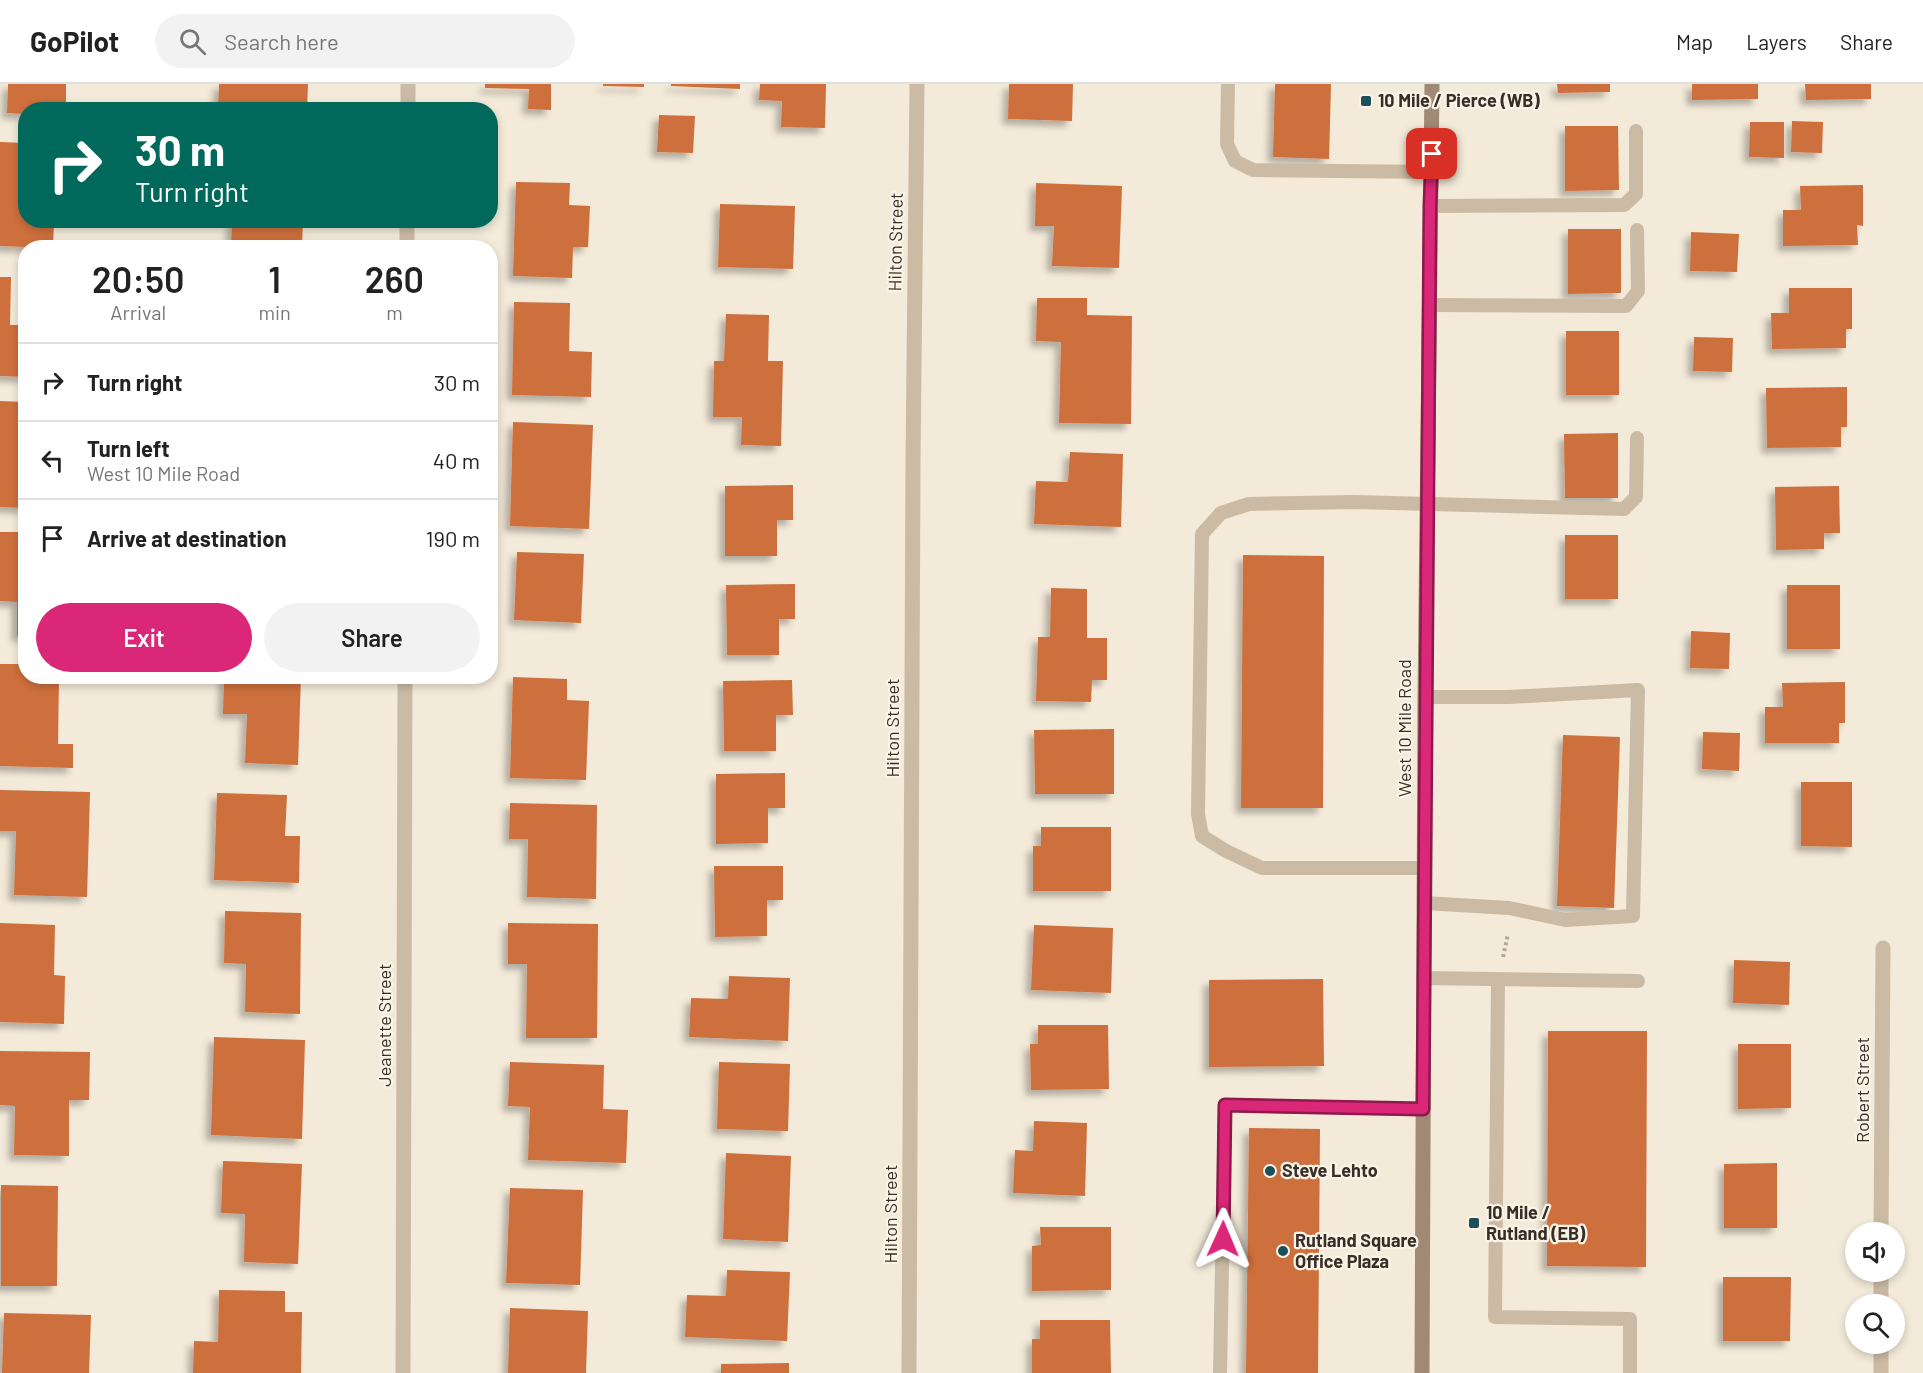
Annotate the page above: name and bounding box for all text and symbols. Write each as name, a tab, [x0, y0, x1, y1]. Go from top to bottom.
search box	[155, 14, 575, 68]
text: GoPilot	[30, 24, 119, 58]
icon: search	[176, 25, 209, 58]
text: Search here	[224, 28, 339, 54]
text: Map	[1676, 29, 1713, 54]
text: Layers	[1746, 29, 1807, 54]
text: Share	[1840, 29, 1893, 54]
place label: 10 Mile / Pierce (WB)	[1378, 89, 1541, 111]
marker: 10 Mile / Pierce (WB)	[1359, 94, 1373, 108]
text: 30 m	[135, 124, 225, 174]
icon: right	[36, 126, 114, 204]
pin	[1406, 128, 1457, 179]
icon: arrive	[1415, 137, 1448, 170]
text: Turn right	[135, 175, 249, 207]
street label: Hilton Street	[883, 192, 907, 292]
text: 20:50	[92, 257, 185, 300]
text: 1	[268, 257, 281, 300]
text: 260	[365, 257, 424, 300]
text: Arrival	[110, 300, 166, 324]
text: min	[258, 300, 291, 324]
text: m	[386, 300, 403, 324]
icon: right	[36, 366, 69, 399]
text: Turn right	[87, 369, 182, 395]
text: 30 m	[434, 369, 480, 395]
text: Turn left	[87, 435, 170, 461]
icon: left	[36, 444, 69, 477]
text: 40 m	[433, 447, 480, 473]
text: West 10 Mile Road	[87, 461, 240, 485]
icon: arrive	[36, 522, 69, 555]
text: Arrive at destination	[87, 525, 286, 551]
text: 190 m	[426, 525, 480, 551]
button: Exit	[36, 603, 252, 672]
button: Share	[264, 603, 480, 672]
street label: West 10 Mile Road	[1393, 659, 1415, 797]
street label: Hilton Street	[881, 678, 903, 778]
street label: Jeanette Street	[373, 963, 395, 1087]
street label: Robert Street	[1851, 1037, 1873, 1143]
place label: Steve Lehto	[1282, 1159, 1378, 1181]
street label: Hilton Street	[879, 1164, 901, 1264]
marker: Steve Lehto	[1263, 1164, 1277, 1178]
place label: 10 Mile / Rutland (EB)	[1486, 1201, 1586, 1244]
position arrow	[1191, 1207, 1255, 1271]
marker: 10 Mile / Rutland (EB)	[1467, 1216, 1481, 1230]
map controls	[1845, 1222, 1905, 1354]
button: sound	[1845, 1222, 1905, 1282]
place label: Rutland Square Office Plaza	[1295, 1229, 1417, 1272]
marker: Rutland Square Office Plaza	[1276, 1244, 1290, 1258]
button: search	[1845, 1294, 1905, 1354]

